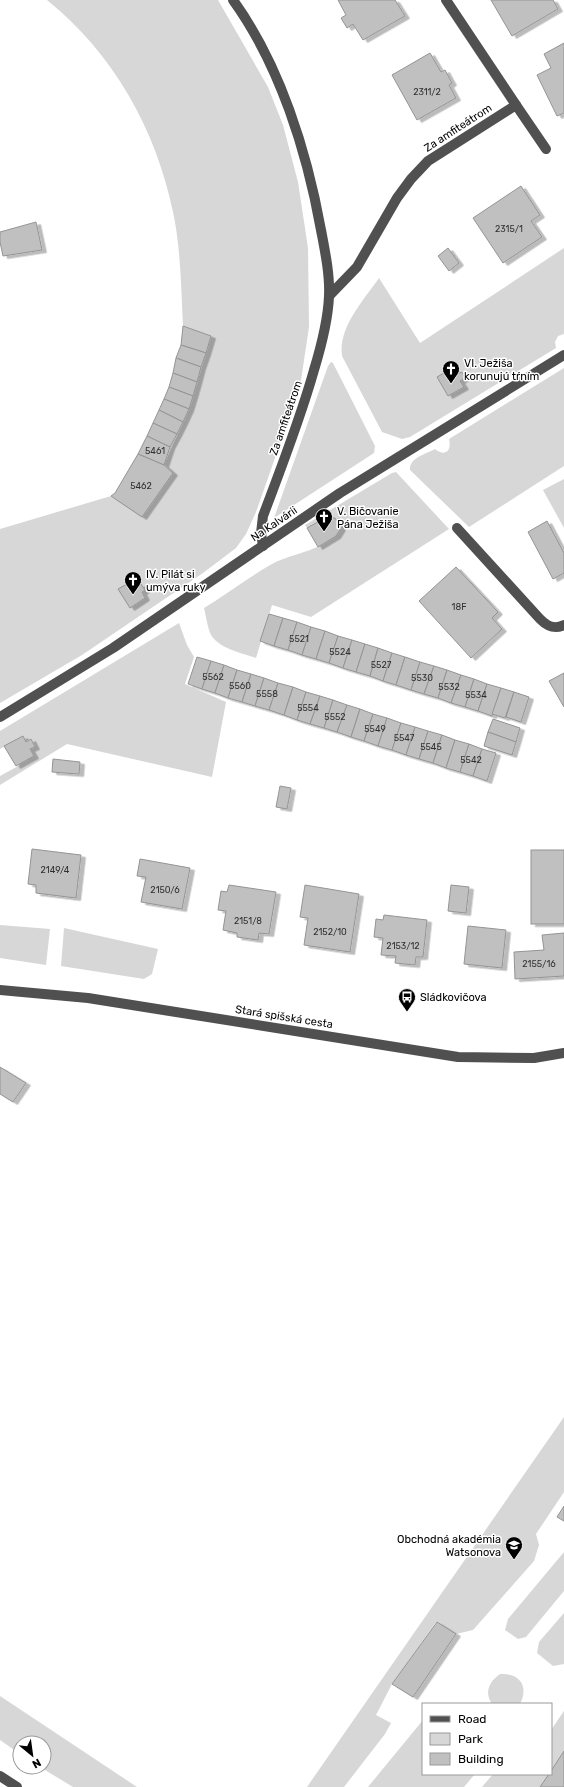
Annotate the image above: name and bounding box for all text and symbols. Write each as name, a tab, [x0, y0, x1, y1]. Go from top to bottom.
house number: 2311/2	[413, 87, 441, 97]
street label: Za amfiteátrom	[422, 101, 494, 155]
house number: 2315/1	[495, 224, 523, 234]
place label: VI. Ježiša korunujú tŕním	[464, 357, 540, 383]
church icon: VI. Ježiša korunujú tŕním	[441, 359, 461, 384]
street label: Za amfiteátrom	[267, 379, 305, 457]
house number: 5461	[145, 446, 165, 456]
house number: 5462	[130, 481, 152, 491]
street label: Na Kalvárii	[248, 504, 300, 544]
place label: V. Bičovanie Pána Ježiša	[337, 505, 399, 531]
church icon: V. Bičovanie Pána Ježiša	[314, 507, 334, 532]
place label: IV. Pilát si umýva ruky	[146, 568, 206, 594]
church icon: IV. Pilát si umýva ruky	[123, 570, 143, 595]
house number: 18F	[452, 602, 466, 612]
house number: 5521	[289, 634, 309, 644]
house number: 5524	[329, 647, 351, 657]
house number: 5527	[371, 660, 392, 670]
house number: 5562	[202, 672, 224, 682]
house number: 5530	[411, 673, 433, 683]
house number: 5560	[229, 681, 251, 691]
house number: 5532	[438, 682, 460, 692]
house number: 5558	[256, 689, 278, 699]
house number: 5534	[465, 690, 487, 700]
house number: 5554	[297, 703, 319, 713]
house number: 5552	[324, 712, 346, 722]
house number: 5549	[364, 724, 386, 734]
house number: 5547	[394, 733, 415, 743]
house number: 5545	[420, 742, 442, 752]
house number: 5542	[460, 755, 482, 765]
house number: 2149/4	[41, 865, 70, 875]
house number: 2150/6	[150, 885, 180, 895]
house number: 2151/8	[234, 916, 262, 926]
house number: 2152/10	[313, 927, 347, 937]
house number: 2153/12	[386, 941, 420, 951]
house number: 2155/16	[522, 959, 556, 969]
bus stop icon: Sládkovičova	[397, 987, 417, 1012]
place label: Sládkovičova	[420, 991, 487, 1004]
street label: Stará spišská cesta	[234, 1003, 334, 1031]
place label: Obchodná akadémia Watsonova	[397, 1533, 501, 1559]
school or university icon: Obchodná akadémia Watsonova	[504, 1535, 524, 1560]
legend	[422, 1703, 552, 1775]
text: Road	[458, 1712, 486, 1726]
text: Park	[458, 1732, 484, 1746]
north arrow	[12, 1735, 52, 1775]
text: Building	[458, 1752, 504, 1766]
text: N	[30, 1756, 43, 1771]

